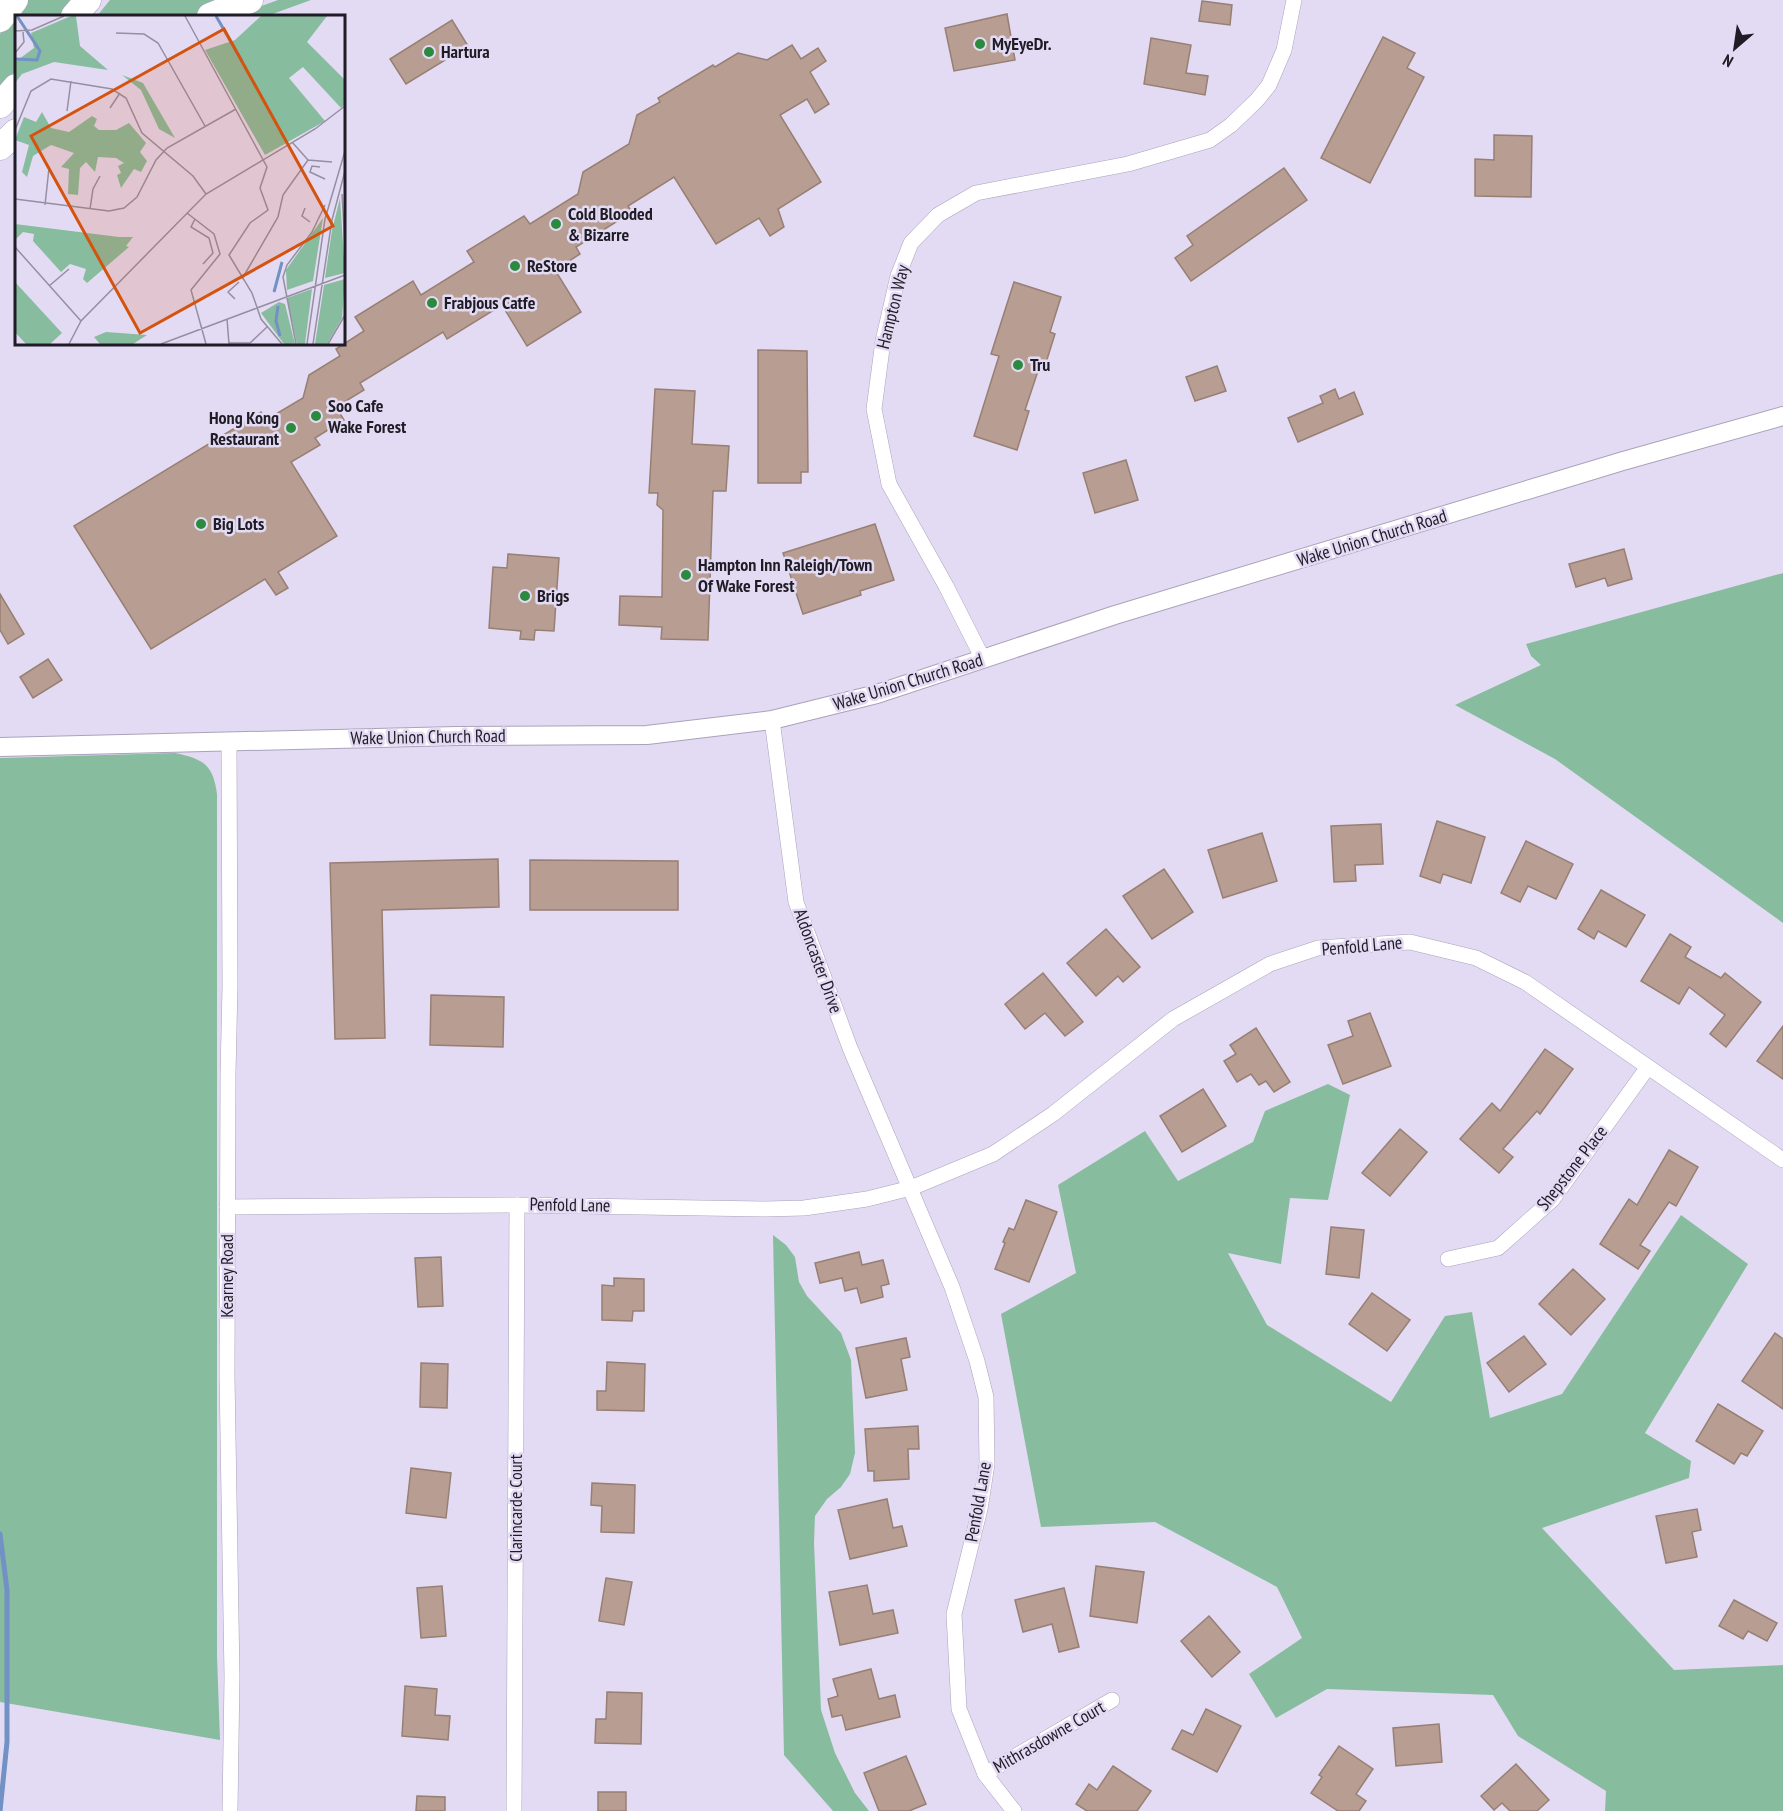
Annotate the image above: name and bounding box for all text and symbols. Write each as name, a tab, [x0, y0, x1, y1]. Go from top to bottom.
inset map	[15, 15, 345, 345]
north arrow	[1705, 18, 1765, 78]
place label: MyEyeDr.	[992, 32, 1052, 55]
marker: MyEyeDr.	[973, 37, 987, 51]
place label: Hartura	[441, 40, 490, 63]
marker: Hartura	[422, 45, 436, 59]
text: N	[1719, 50, 1736, 72]
place label: Cold Blooded & Bizarre	[568, 202, 653, 246]
marker: Cold Blooded & Bizarre	[549, 217, 563, 231]
place label: ReStore	[527, 254, 577, 277]
marker: ReStore	[508, 259, 522, 273]
street label: Hampton Way	[871, 262, 914, 351]
place label: Frabjous Catfe	[444, 291, 536, 314]
marker: Frabjous Catfe	[425, 296, 439, 310]
place label: Tru	[1030, 353, 1050, 376]
marker: Tru	[1011, 358, 1025, 372]
place label: Soo Cafe Wake Forest	[327, 394, 407, 438]
place label: Hong Kong Restaurant	[209, 406, 280, 450]
marker: Soo Cafe Wake Forest	[309, 409, 323, 423]
marker: Hong Kong Restaurant	[284, 421, 298, 435]
street label: Wake Union Church Road	[1294, 504, 1449, 571]
place label: Big Lots	[213, 512, 264, 535]
marker: Big Lots	[194, 517, 208, 531]
place label: Hampton Inn Raleigh/Town Of Wake Forest	[698, 553, 872, 597]
marker: Hampton Inn Raleigh/Town Of Wake Forest	[679, 568, 693, 582]
place label: Brigs	[537, 584, 569, 607]
marker: Brigs	[518, 589, 532, 603]
street label: Wake Union Church Road	[830, 648, 985, 715]
street label: Wake Union Church Road	[350, 724, 506, 749]
street label: Aldoncaster Drive	[789, 905, 848, 1016]
street label: Penfold Lane	[1321, 931, 1403, 960]
street label: Shepstone Place	[1531, 1121, 1612, 1215]
street label: Penfold Lane	[529, 1192, 611, 1217]
street label: Kearney Road	[215, 1234, 238, 1318]
street label: Clarincarde Court	[504, 1454, 527, 1562]
street label: Penfold Lane	[959, 1460, 996, 1544]
street label: Mithrasdowne Court	[989, 1695, 1109, 1778]

